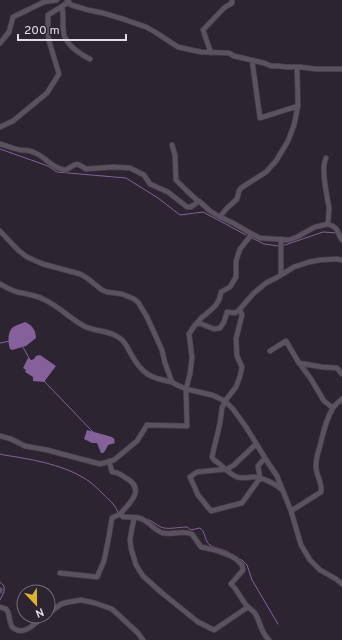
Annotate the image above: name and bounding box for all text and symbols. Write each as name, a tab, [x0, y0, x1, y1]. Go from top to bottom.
scale bar	[18, 16, 126, 42]
text: 200 m	[24, 23, 60, 39]
north arrow	[16, 584, 56, 624]
text: N	[33, 604, 46, 620]

